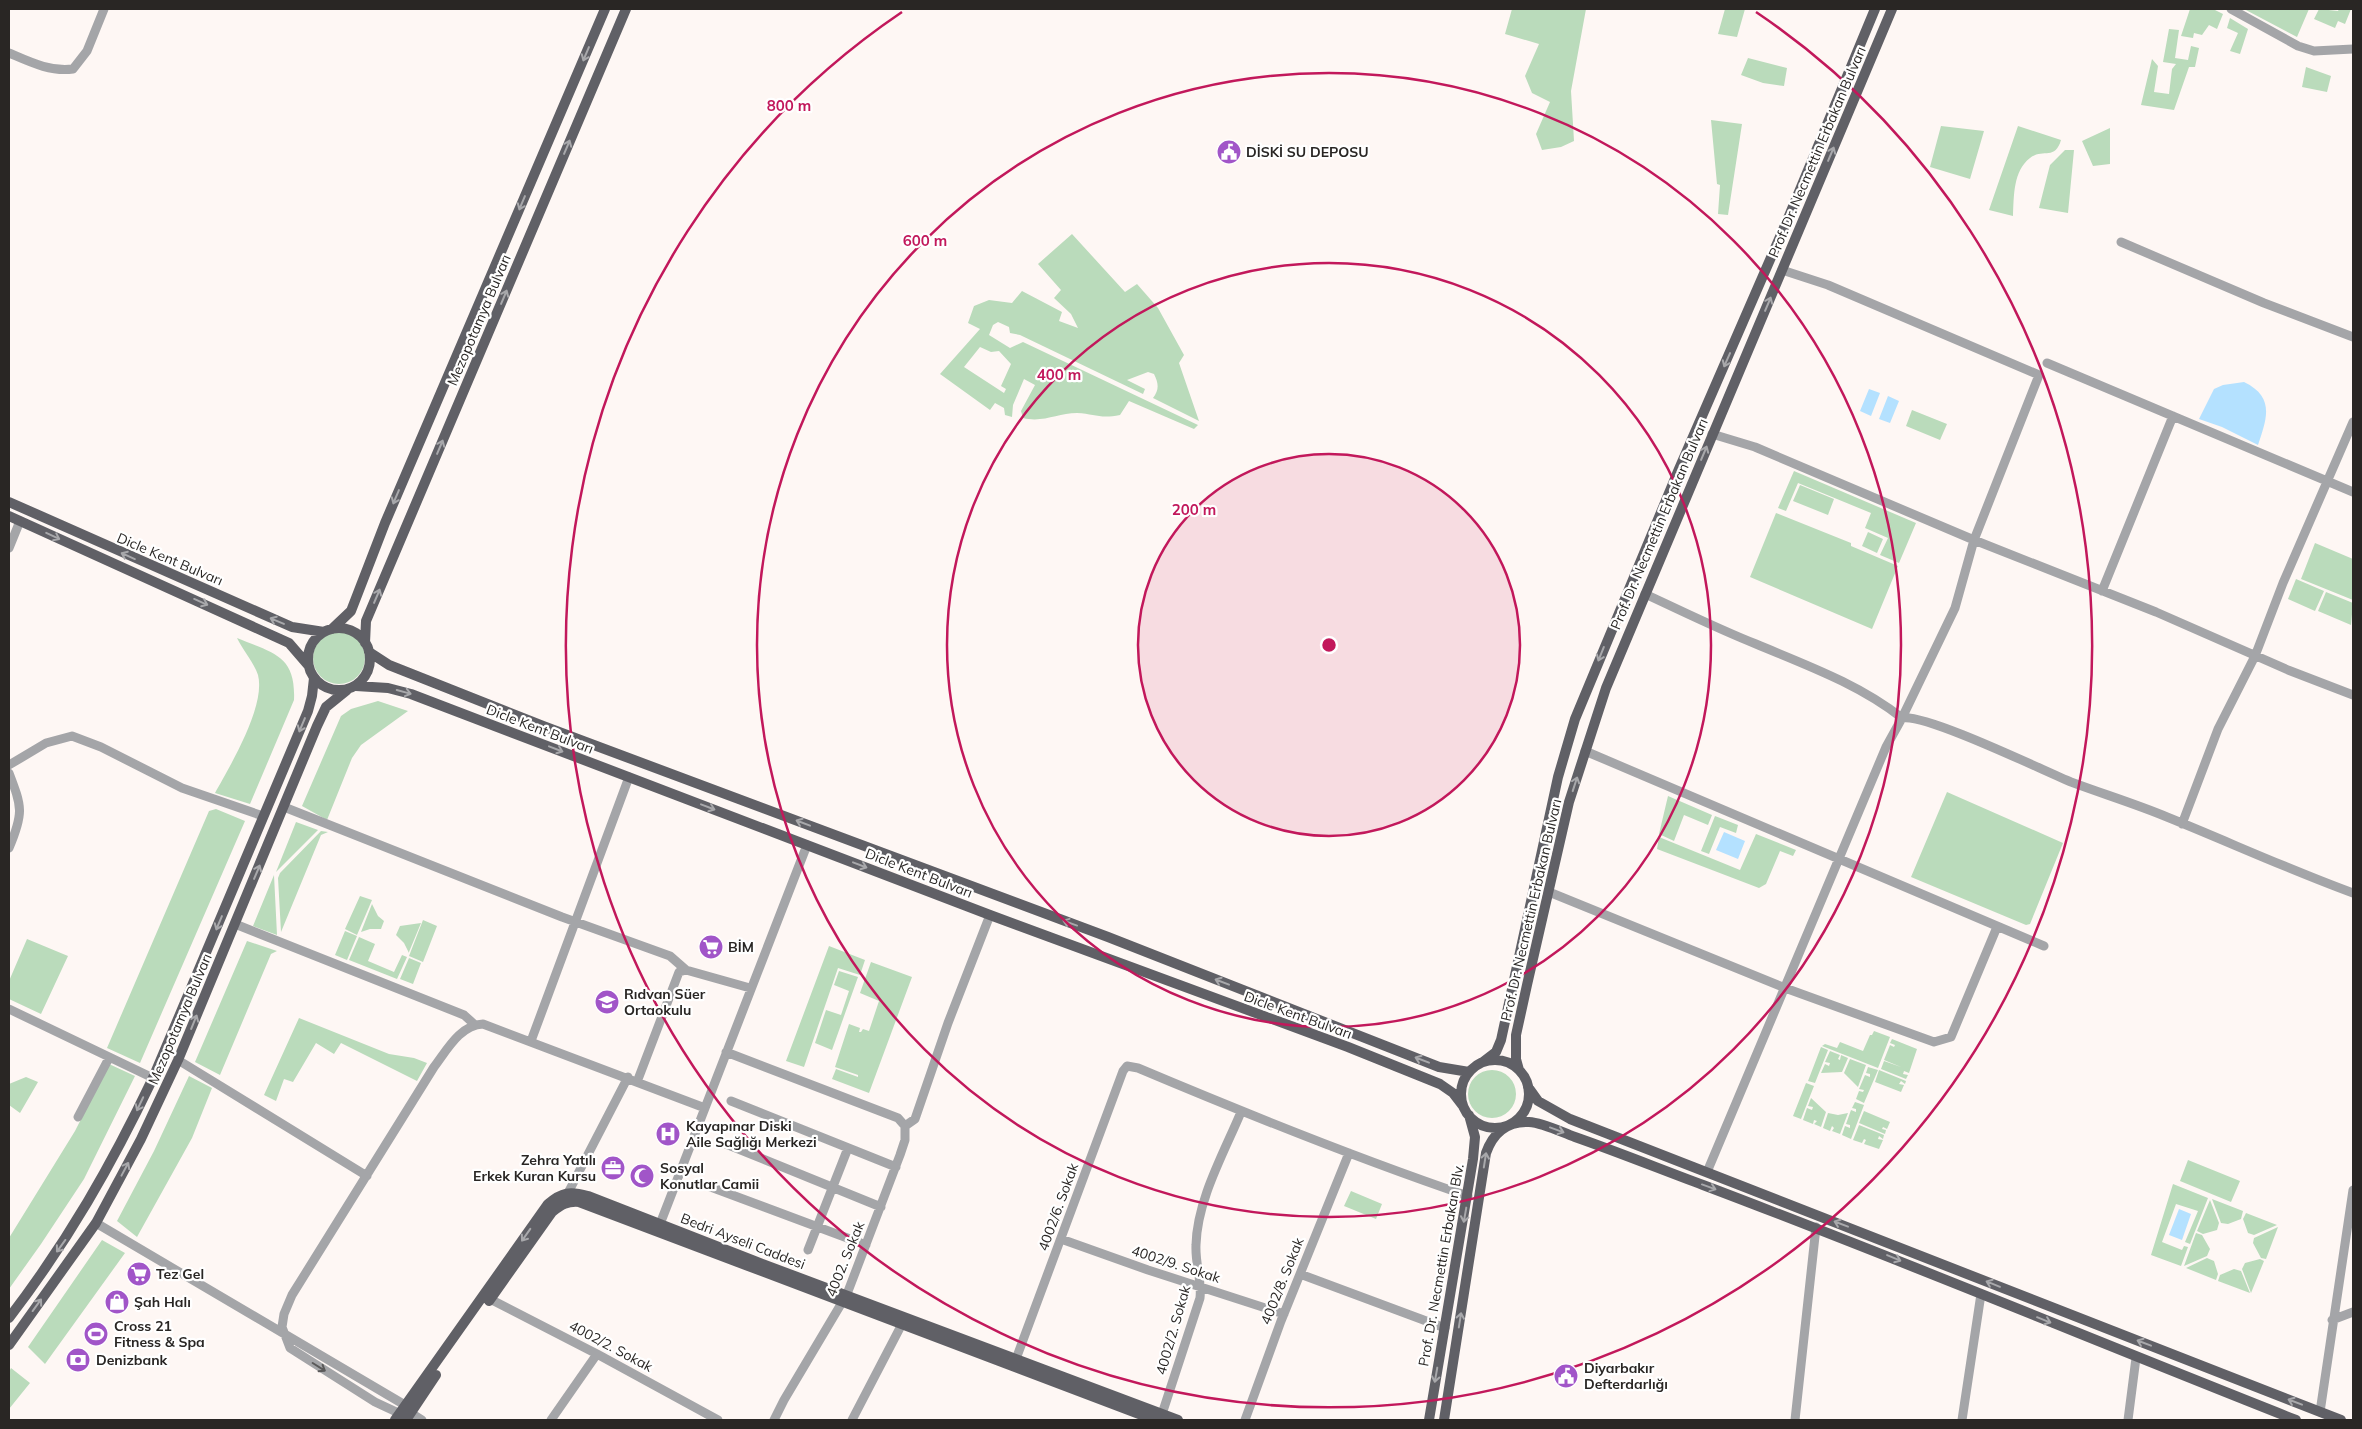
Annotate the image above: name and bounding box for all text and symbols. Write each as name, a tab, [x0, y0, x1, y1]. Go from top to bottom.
street label: Prof. Dr. Necmettin Erbakan Bulvarı	[1764, 44, 1870, 260]
one-way arrow	[580, 46, 590, 61]
text: 800 m	[767, 96, 811, 115]
public building icon: DİSKİ SU DEPOSU	[1216, 139, 1242, 165]
one-way arrow	[563, 140, 573, 155]
place label: DİSKİ SU DEPOSU	[1246, 143, 1369, 161]
one-way arrow	[1827, 147, 1836, 162]
one-way arrow	[516, 195, 526, 210]
text: 600 m	[903, 231, 947, 250]
street label: Mezopotamya Bulvarı	[443, 252, 515, 388]
one-way arrow	[499, 290, 509, 305]
one-way arrow	[1763, 297, 1773, 312]
one-way arrow	[1721, 352, 1731, 367]
text: 400 m	[1037, 365, 1081, 384]
street label: Prof. Dr. Necmettin Erbakan Bulvarı	[1606, 416, 1712, 632]
one-way arrow	[437, 439, 446, 454]
one-way arrow	[1700, 446, 1710, 461]
one-way arrow	[391, 489, 401, 504]
text: 200 m	[1172, 500, 1216, 519]
street label: Dicle Kent Bulvarı	[114, 529, 226, 589]
one-way arrow	[45, 532, 60, 541]
one-way arrow	[121, 550, 136, 560]
one-way arrow	[372, 589, 382, 604]
one-way arrow	[193, 598, 208, 608]
one-way arrow	[270, 615, 285, 625]
centre of rings	[1320, 636, 1338, 654]
one-way arrow	[1596, 646, 1605, 662]
one-way arrow	[396, 688, 412, 697]
street label: Dicle Kent Bulvarı	[484, 700, 596, 758]
one-way arrow	[297, 717, 306, 732]
one-way arrow	[548, 745, 563, 755]
one-way arrow	[1570, 776, 1580, 792]
street label: Prof. Dr. Necmettin Erbakan Bulvarı	[1497, 797, 1565, 1023]
one-way arrow	[700, 803, 715, 812]
one-way arrow	[796, 818, 811, 827]
street label: Dicle Kent Bulvarı	[863, 844, 975, 902]
one-way arrow	[852, 861, 867, 870]
one-way arrow	[252, 865, 262, 880]
one-way arrow	[213, 915, 223, 930]
one-way arrow	[1063, 918, 1079, 927]
supermarket icon: BİM	[698, 934, 724, 960]
place label: BİM	[728, 938, 754, 956]
street label: Mezopotamya Bulvarı	[144, 951, 216, 1087]
one-way arrow	[1215, 977, 1230, 986]
place label: Rıdvan Süer Ortaokulu	[624, 985, 706, 1019]
street label: Dicle Kent Bulvarı	[1242, 987, 1354, 1043]
school or university icon: Rıdvan Süer Ortaokulu	[594, 989, 620, 1015]
one-way arrow	[190, 1015, 199, 1030]
one-way arrow	[1415, 1055, 1430, 1064]
one-way arrow	[135, 1096, 145, 1111]
place label: Kayapınar Diski Aile Sağlığı Merkezi	[686, 1117, 817, 1151]
hospital icon: Kayapınar Diski Aile Sağlığı Merkezi	[655, 1121, 681, 1147]
one-way arrow	[1549, 1126, 1564, 1135]
place label: Zehra Yatılı Erkek Kuran Kursu	[473, 1151, 596, 1185]
one-way arrow	[1480, 1152, 1490, 1168]
office icon: Zehra Yatılı Erkek Kuran Kursu	[600, 1155, 626, 1181]
place label: Sosyal Konutlar Camii	[660, 1159, 759, 1193]
street label: 4002/6. Sokak	[1034, 1160, 1083, 1253]
one-way arrow	[121, 1162, 130, 1177]
street label: Prof. Dr. Necmettin Erbakan Blv.	[1414, 1162, 1468, 1368]
mosque icon: Sosyal Konutlar Camii	[629, 1163, 655, 1189]
one-way arrow	[1701, 1183, 1716, 1193]
one-way arrow	[1459, 1207, 1469, 1223]
street label: Bedri Ayseli Caddesi	[678, 1209, 808, 1273]
street label: 4002. Sokak	[822, 1218, 869, 1299]
one-way arrow	[1834, 1219, 1850, 1228]
one-way arrow	[521, 1227, 531, 1241]
street label: 4002/8. Sokak	[1256, 1234, 1308, 1327]
one-way arrow	[56, 1239, 66, 1253]
street label: 4002/9. Sokak	[1129, 1241, 1223, 1287]
one-way arrow	[1886, 1254, 1901, 1264]
supermarket icon: Tez Gel	[126, 1261, 152, 1287]
place label: Tez Gel	[156, 1265, 204, 1283]
one-way arrow	[1985, 1278, 2000, 1287]
street label: 4002/2. Sokak	[1152, 1282, 1195, 1377]
shop icon: Şah Halı	[104, 1289, 130, 1315]
place label: Şah Halı	[134, 1293, 191, 1311]
one-way arrow	[32, 1298, 42, 1312]
one-way arrow	[1455, 1313, 1465, 1329]
street label: 4002/2. Sokak	[566, 1316, 657, 1376]
one-way arrow	[2036, 1316, 2051, 1325]
place label: Cross 21 Fitness & Spa	[114, 1317, 205, 1351]
sports icon: Cross 21 Fitness & Spa	[83, 1321, 109, 1347]
one-way arrow	[2137, 1338, 2152, 1347]
bank icon: Denizbank	[65, 1347, 91, 1373]
place label: Denizbank	[96, 1351, 168, 1369]
place label: Diyarbakır Defterdarlığı	[1584, 1359, 1668, 1393]
one-way arrow	[312, 1362, 326, 1372]
public building icon: Diyarbakır Defterdarlığı	[1553, 1363, 1579, 1389]
one-way arrow	[1431, 1367, 1441, 1383]
one-way arrow	[2288, 1397, 2303, 1406]

